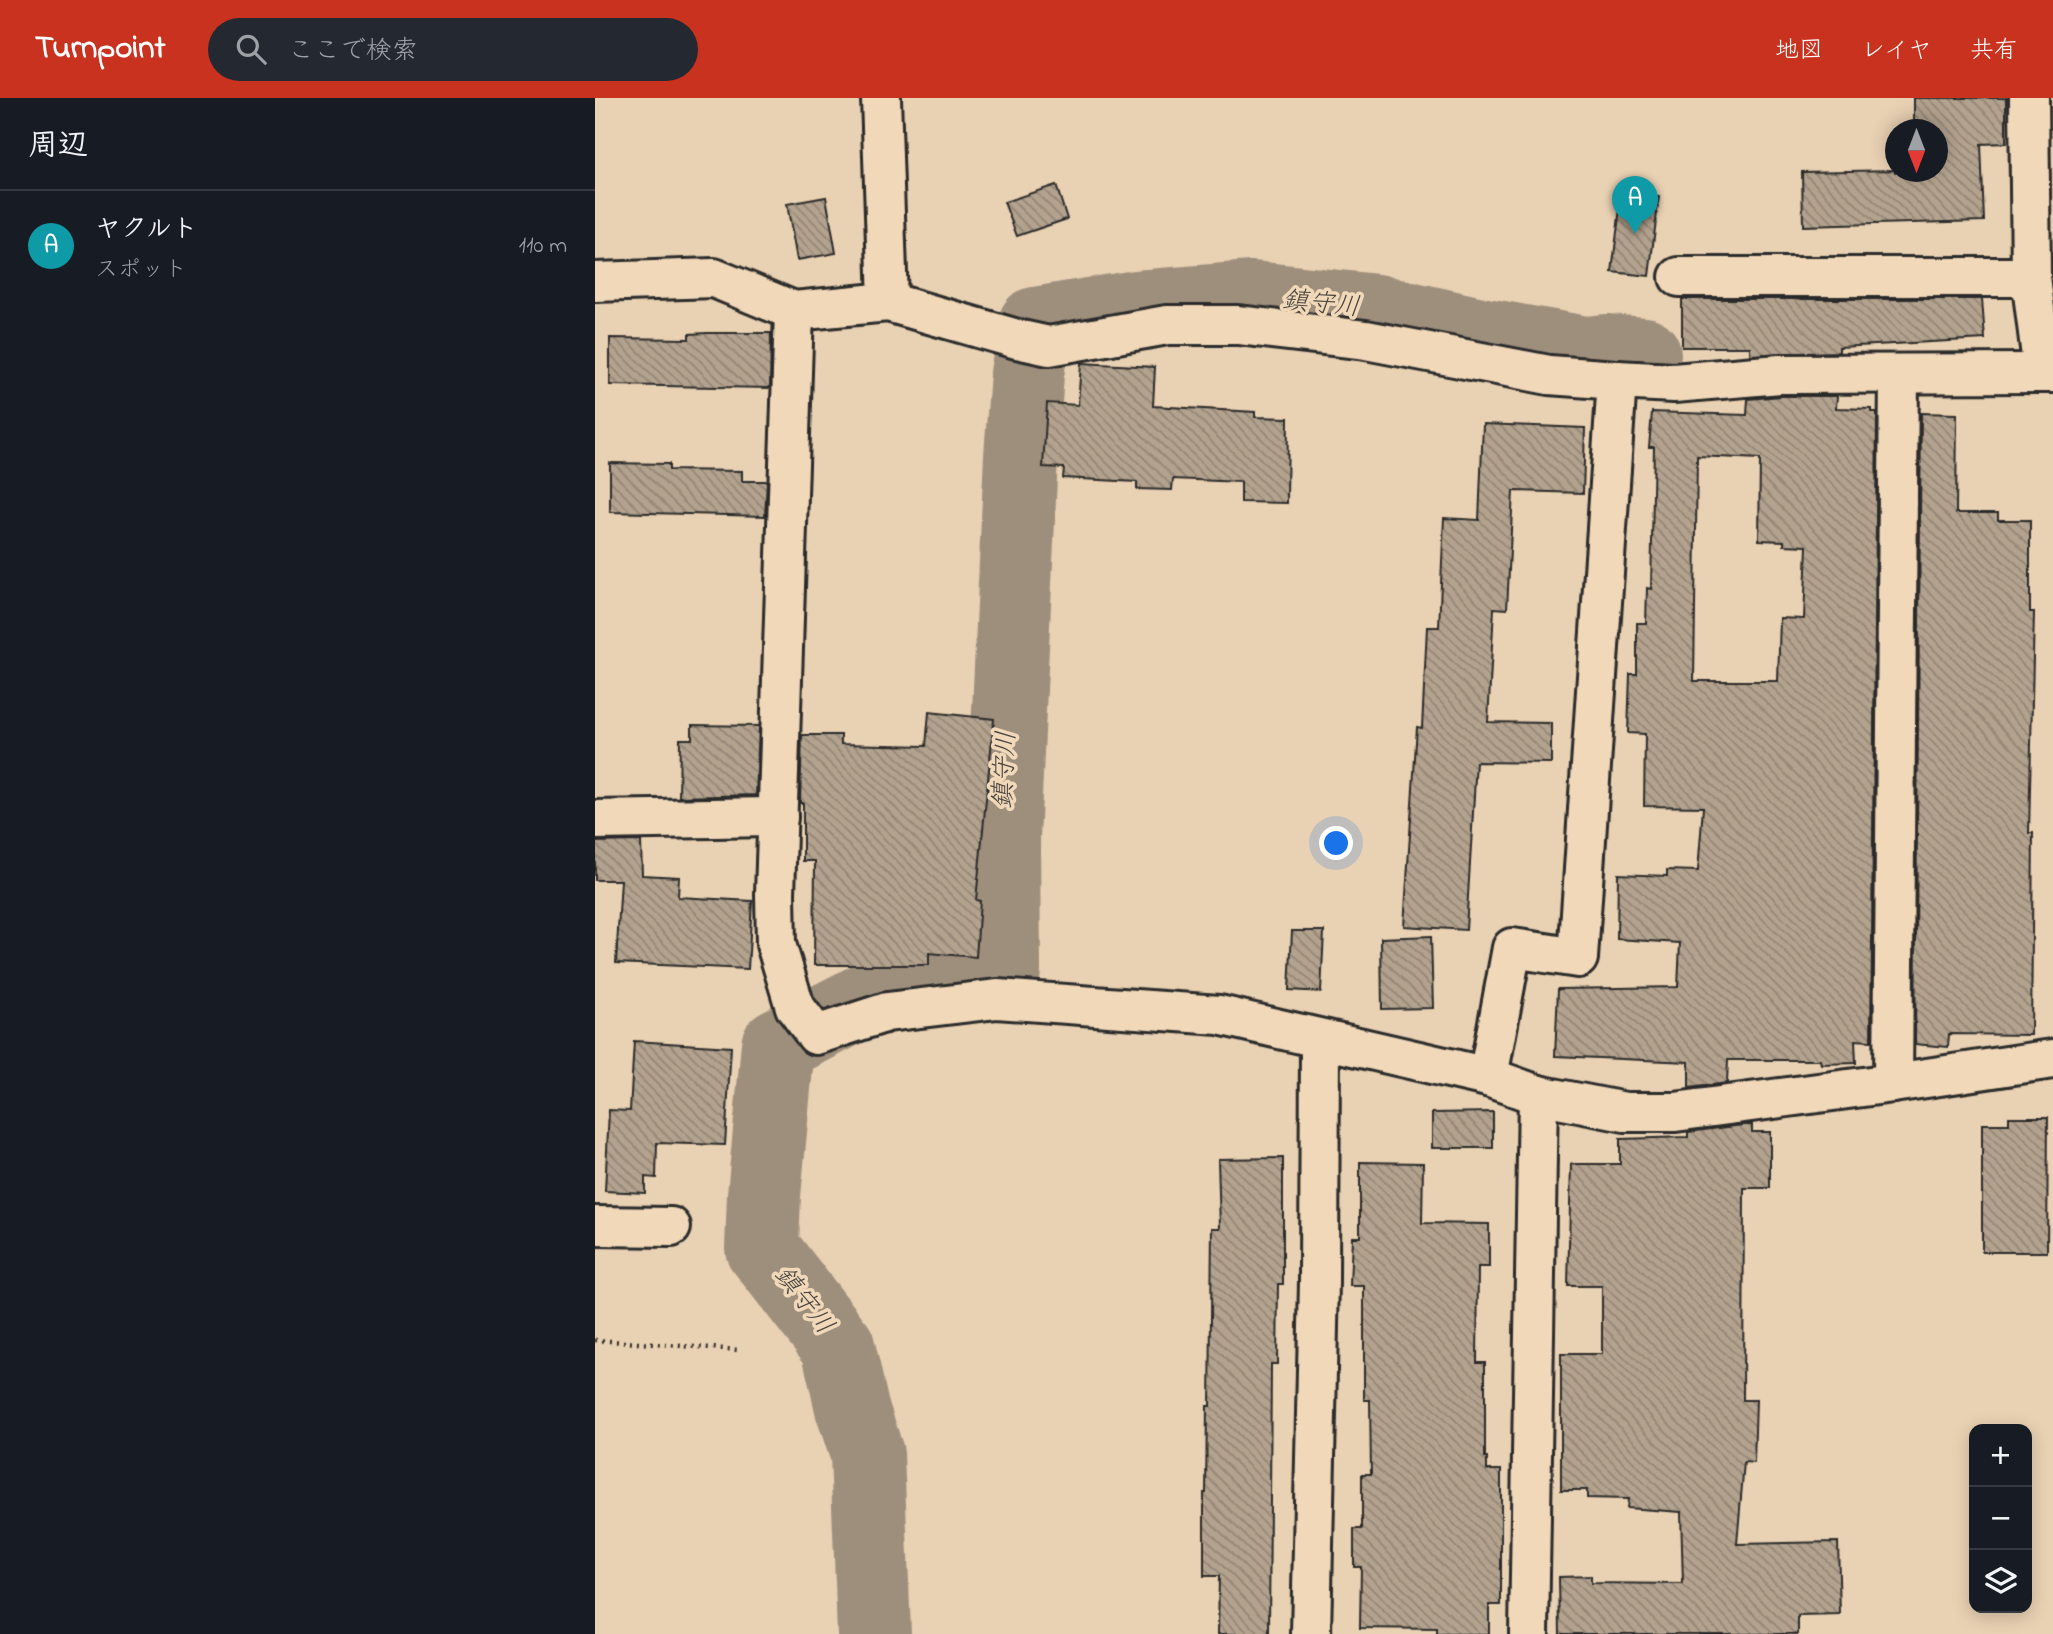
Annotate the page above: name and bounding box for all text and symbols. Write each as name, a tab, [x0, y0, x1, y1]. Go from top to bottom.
search box	[208, 18, 698, 81]
text: Turnpoint	[35, 25, 166, 73]
icon: search	[232, 30, 270, 68]
text: ここで検索	[288, 33, 418, 71]
text: 地図	[1775, 34, 1823, 69]
text: レイヤ	[1861, 34, 1932, 69]
text: 共有	[1970, 34, 2018, 69]
north arrow	[1885, 119, 1948, 182]
text: 周辺	[28, 125, 88, 169]
pin: A	[1612, 176, 1658, 234]
text: ヤクルト	[95, 211, 198, 249]
text: A	[44, 230, 58, 263]
text: 110 m	[519, 230, 567, 263]
text: スポット	[95, 254, 187, 287]
water label: 鎮守川	[1280, 282, 1362, 328]
water label: 鎮守川	[985, 730, 1027, 810]
your location	[1319, 826, 1353, 860]
water label: 鎮守川	[764, 1259, 842, 1343]
map controls	[1969, 1424, 2032, 1613]
button: +	[1969, 1424, 2032, 1487]
button: −	[1969, 1487, 2032, 1550]
button: layers	[1969, 1550, 2032, 1613]

